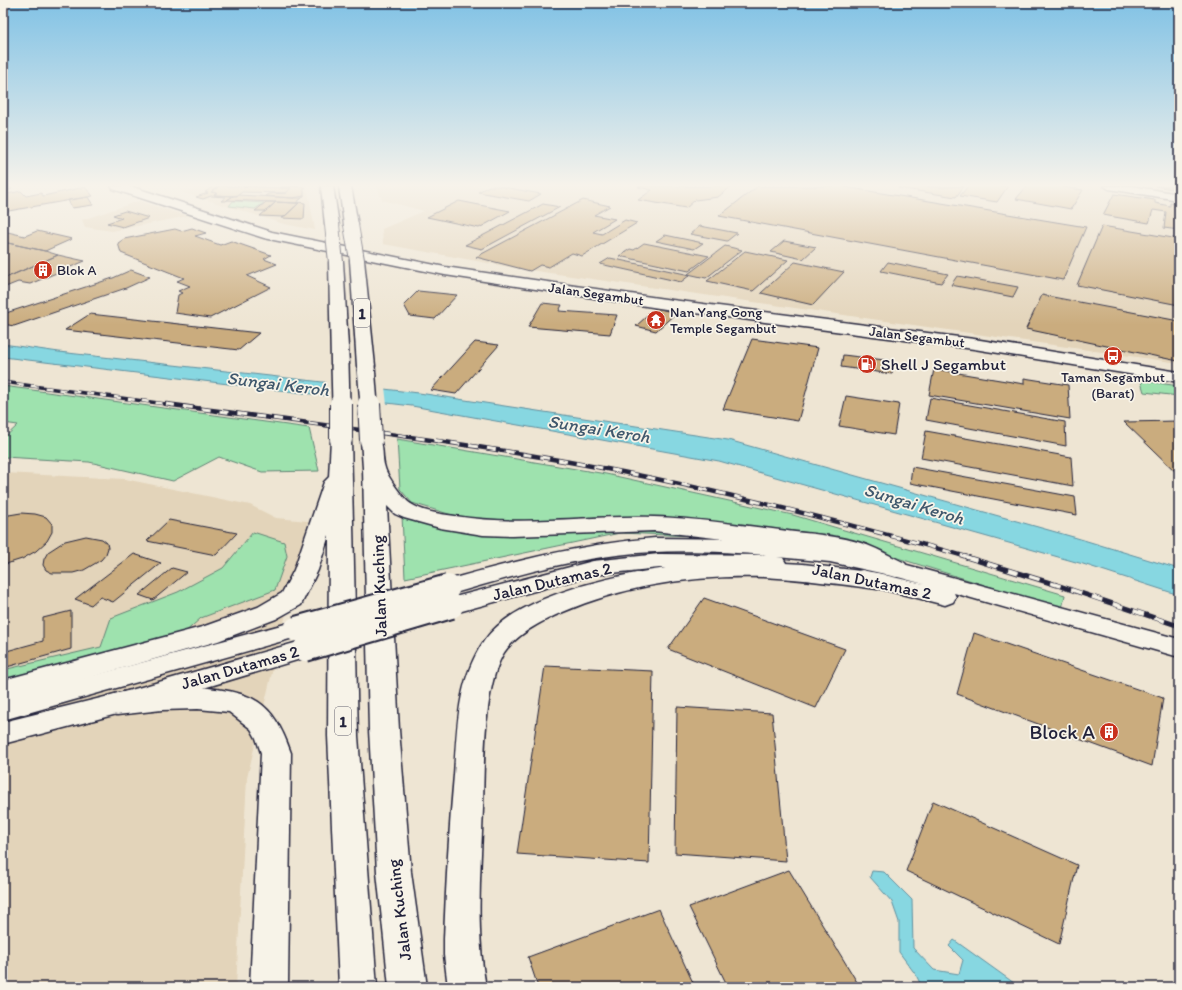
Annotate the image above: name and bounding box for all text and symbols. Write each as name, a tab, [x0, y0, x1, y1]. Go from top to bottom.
building icon: Blok A	[32, 259, 54, 281]
place label: Blok A	[57, 262, 96, 279]
street label: Jalan Segambut	[547, 279, 645, 309]
road number: 1	[354, 299, 370, 327]
place label: Nan Yang Gong Temple Segambut	[670, 304, 776, 337]
temple icon: Nan Yang Gong Temple Segambut	[645, 309, 667, 331]
street label: Jalan Segambut	[868, 323, 966, 351]
bus stop icon: Taman Segambut (Barat)	[1102, 345, 1124, 367]
fuel station icon: Shell J Segambut	[856, 353, 878, 375]
place label: Shell J Segambut	[881, 354, 1006, 374]
water label: Sungai Keroh	[226, 367, 331, 401]
place label: Taman Segambut (Barat)	[1061, 369, 1165, 402]
water label: Sungai Keroh	[546, 410, 652, 448]
water label: Sungai Keroh	[862, 478, 967, 530]
street label: Jalan Kuching	[367, 534, 391, 637]
street label: Jalan Dutamas 2	[491, 558, 613, 604]
street label: Jalan Dutamas 2	[811, 559, 933, 603]
street label: Jalan Dutamas 2	[179, 641, 301, 693]
road number: 1	[335, 707, 351, 735]
place label: Block A	[1029, 720, 1095, 744]
building icon: Block A	[1098, 721, 1120, 743]
street label: Jalan Kuching	[383, 858, 415, 962]

